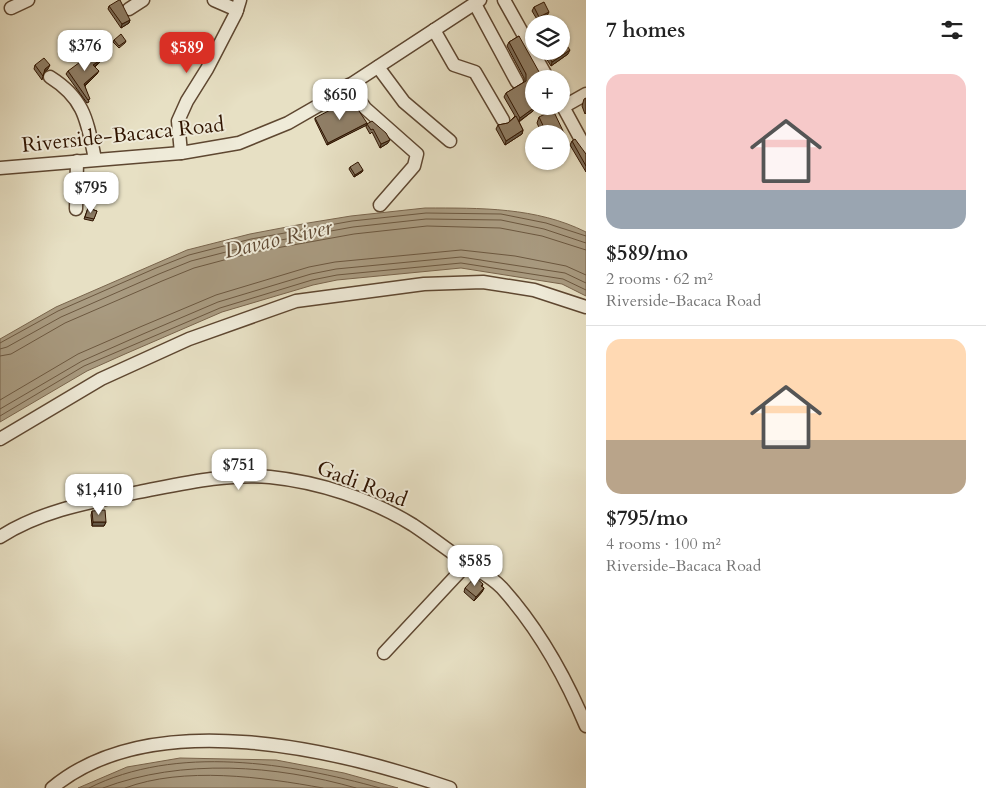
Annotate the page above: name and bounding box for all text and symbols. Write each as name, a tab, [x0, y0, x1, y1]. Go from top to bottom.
map controls	[525, 15, 570, 170]
button: layers	[525, 15, 570, 60]
text: 7 homes	[606, 16, 685, 45]
icon: filters	[938, 16, 966, 44]
pin: $376	[55, 30, 115, 72]
pin: $589	[157, 32, 217, 74]
text: $376	[69, 35, 101, 57]
text: $589	[171, 37, 203, 59]
button: +	[525, 70, 570, 115]
pin: $650	[310, 78, 370, 121]
text: $650	[324, 84, 356, 106]
icon: home	[741, 106, 831, 196]
street label: Riverside-Bacaca Road	[20, 110, 226, 160]
button: −	[525, 125, 570, 170]
pin: $795	[61, 172, 121, 214]
text: $795	[75, 177, 107, 199]
water label: Davao River	[221, 212, 336, 266]
text: $589/mo	[606, 239, 688, 268]
text: 2 rooms · 62 m²	[606, 268, 713, 290]
text: Riverside-Bacaca Road	[606, 290, 761, 312]
icon: home	[741, 372, 831, 462]
pin: $751	[209, 448, 269, 491]
text: $751	[223, 454, 255, 476]
street label: Gadi Road	[313, 454, 411, 514]
pin: $1,410	[58, 474, 140, 516]
text: $1,410	[76, 479, 122, 501]
text: $795/mo	[606, 504, 688, 533]
text: 4 rooms · 100 m²	[606, 533, 721, 555]
pin: $585	[445, 544, 505, 587]
text: $585	[459, 550, 491, 572]
text: Riverside-Bacaca Road	[606, 555, 761, 577]

